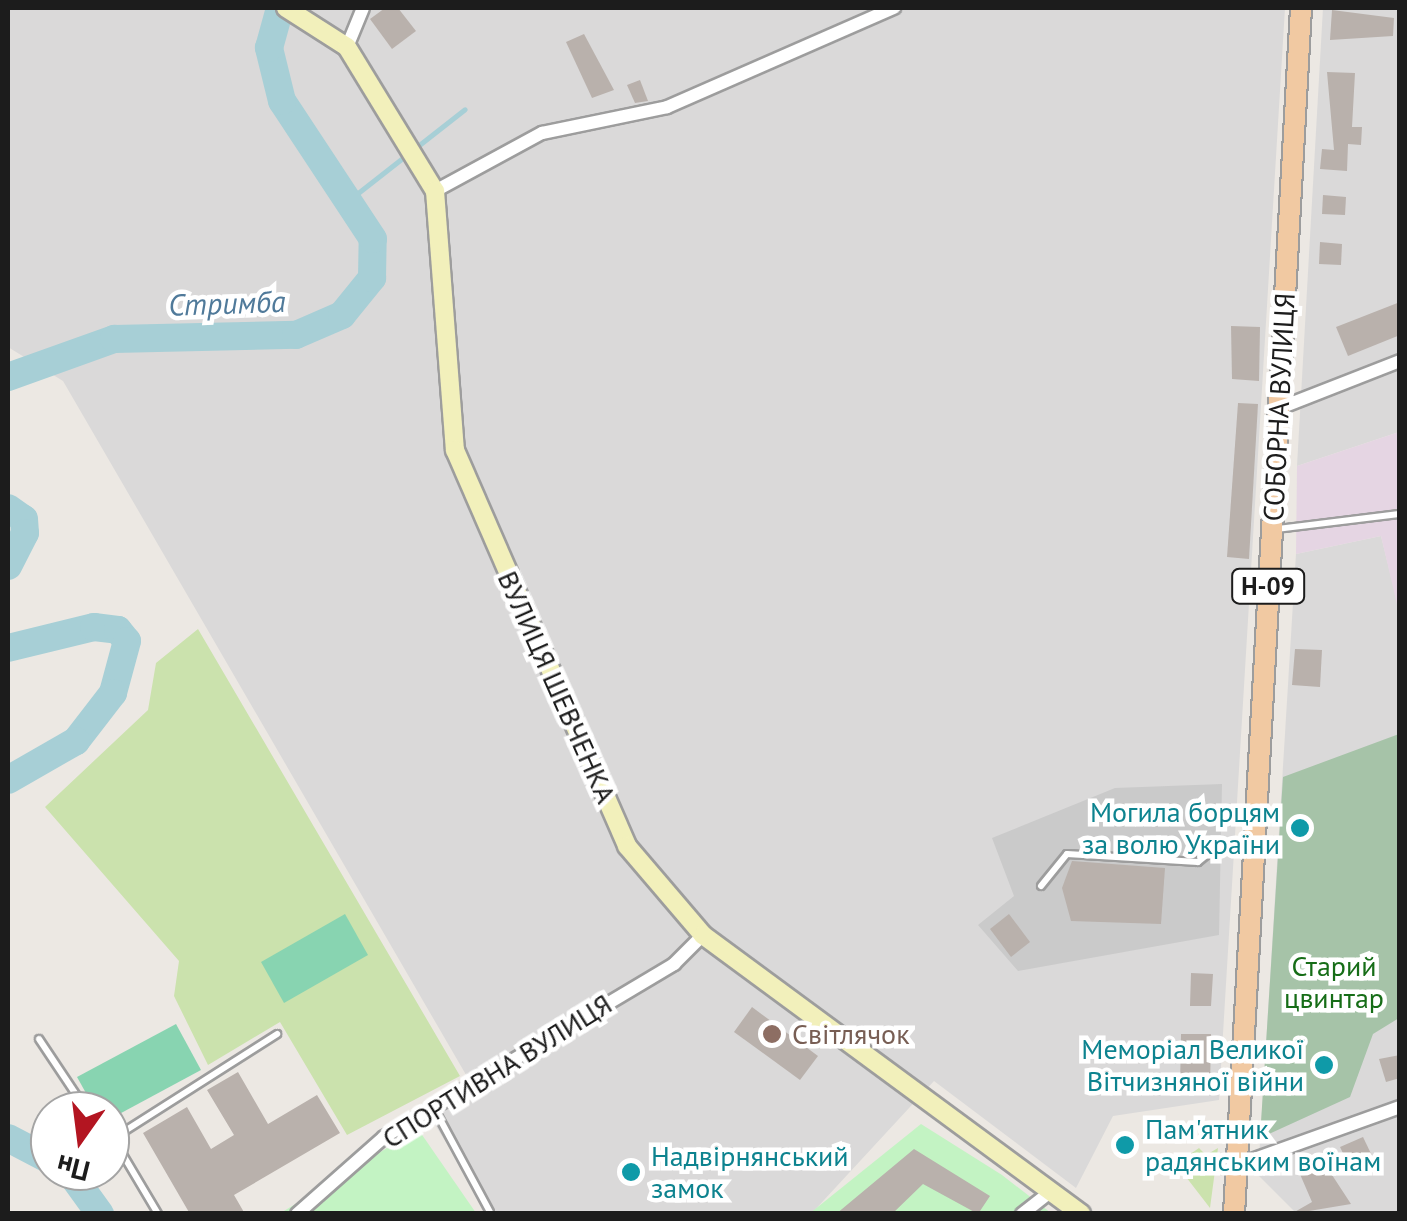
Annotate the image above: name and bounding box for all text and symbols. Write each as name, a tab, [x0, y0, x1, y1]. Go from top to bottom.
water label: Стримба	[168, 283, 286, 323]
street label: СОБОРНА ВУЛИЦЯ	[1256, 291, 1302, 523]
street label: ВУЛИЦЯ ШЕВЧЕНКА	[491, 566, 623, 808]
road number: Н-09	[1230, 566, 1306, 606]
place label: Могила борцям за волю України	[1081, 795, 1280, 861]
marker: Могила борцям за волю України	[1289, 817, 1311, 839]
park label: Старий цвинтар	[1284, 949, 1384, 1015]
street label: СПОРТИВНА ВУЛИЦЯ	[376, 987, 618, 1155]
place label: Світлячок	[792, 1017, 910, 1051]
marker: Світлячок	[761, 1023, 783, 1045]
place label: Меморіал Великої Вітчизняної війни	[1081, 1032, 1304, 1098]
marker: Меморіал Великої Вітчизняної війни	[1313, 1054, 1335, 1076]
north arrow	[30, 1091, 130, 1191]
place label: Пам'ятник радянським воїнам	[1145, 1112, 1381, 1178]
marker: Пам'ятник радянським воїнам	[1114, 1134, 1136, 1156]
place label: Надвірнянський замок	[651, 1139, 849, 1205]
text: Пн	[53, 1147, 94, 1191]
marker: Надвірнянський замок	[620, 1161, 642, 1183]

